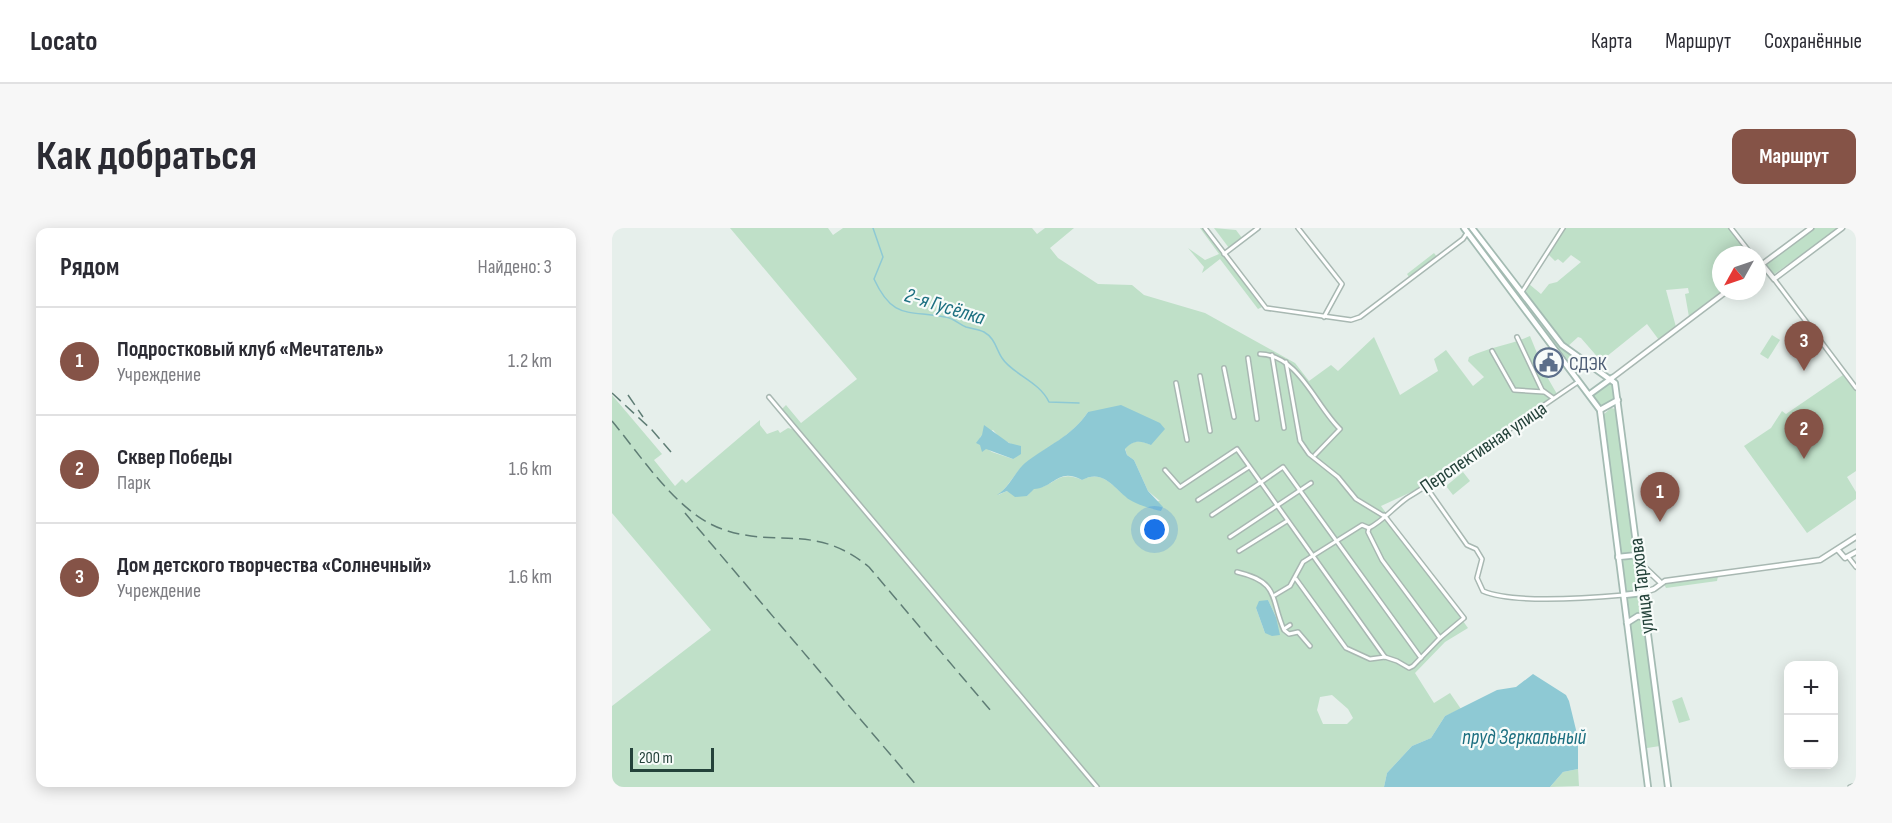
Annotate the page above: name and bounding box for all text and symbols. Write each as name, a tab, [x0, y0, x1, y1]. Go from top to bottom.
text: Locato	[30, 25, 97, 58]
text: Карта	[1591, 29, 1632, 54]
text: Маршрут	[1665, 29, 1731, 54]
text: Сохранённые	[1764, 29, 1862, 54]
button: Маршрут	[1732, 129, 1856, 184]
text: Как добраться	[36, 131, 257, 182]
north arrow	[1712, 246, 1766, 300]
text: Рядом	[60, 252, 119, 283]
text: Найдено: 3	[478, 255, 552, 279]
water label: 2-я Гусёлка	[902, 282, 988, 331]
pin: 3	[1784, 322, 1824, 371]
text: Подростковый клуб «Мечтатель»	[117, 336, 384, 363]
public building icon: СДЭК	[1532, 347, 1564, 379]
text: 1	[76, 349, 83, 373]
text: 1.2 km	[508, 349, 552, 373]
place label: СДЭК	[1569, 352, 1607, 376]
text: Учреждение	[117, 363, 201, 387]
street label: Перспективная улица	[1416, 397, 1552, 499]
pin: 2	[1784, 410, 1824, 459]
text: Сквер Победы	[117, 444, 232, 471]
text: 2	[75, 457, 84, 481]
text: 1.6 km	[509, 457, 552, 481]
text: Парк	[117, 471, 151, 495]
pin: 1	[1640, 472, 1680, 522]
your location	[1140, 515, 1169, 544]
street label: улица Тархова	[1624, 537, 1660, 635]
text: Дом детского творчества «Солнечный»	[117, 552, 432, 579]
text: 3	[75, 565, 84, 589]
text: 1.6 km	[509, 565, 552, 589]
text: Учреждение	[117, 579, 201, 603]
map controls	[1784, 661, 1838, 769]
button: +	[1784, 661, 1838, 715]
button: −	[1784, 715, 1838, 769]
water label: пруд Зеркальный	[1462, 725, 1586, 750]
scale bar	[630, 745, 714, 772]
text: 200 m	[639, 749, 673, 768]

